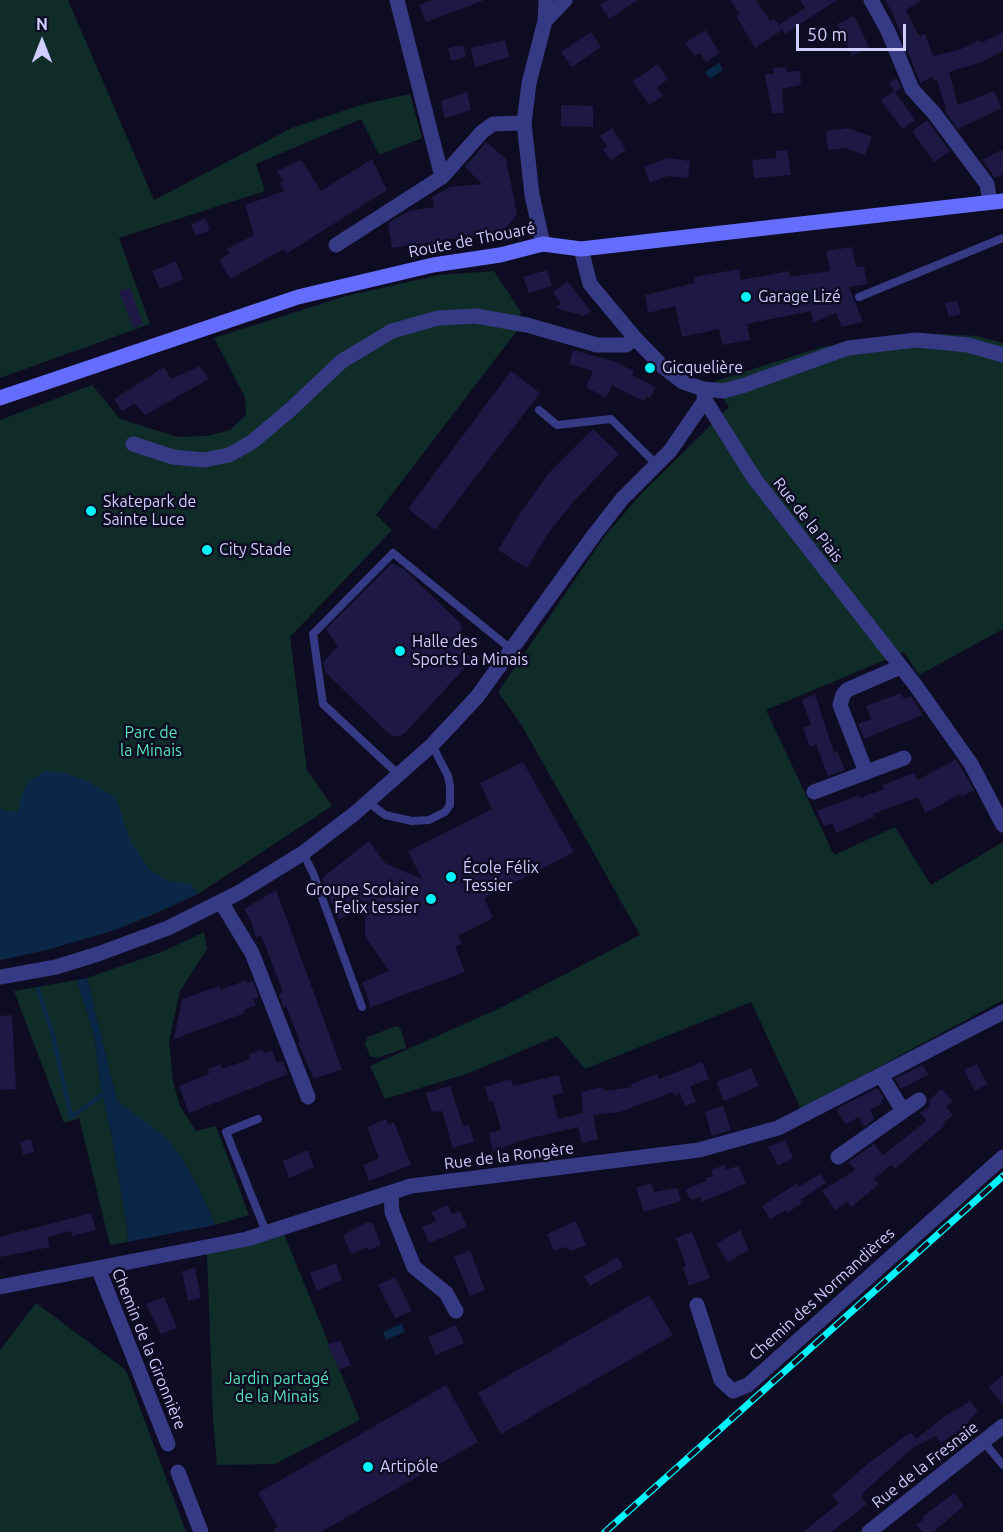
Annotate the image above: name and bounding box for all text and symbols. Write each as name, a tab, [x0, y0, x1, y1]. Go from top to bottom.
north arrow	[12, 12, 72, 72]
scale bar	[799, 12, 908, 50]
text: N	[36, 15, 48, 33]
text: 50 m	[807, 24, 847, 44]
street label: Route de Thouaré	[407, 218, 537, 262]
place label: Garage Lizé	[758, 287, 841, 307]
marker: Garage Lizé	[739, 290, 753, 304]
place label: Gicquelière	[662, 358, 743, 378]
marker: Gicquelière	[643, 361, 657, 375]
street label: Rue de la Piais	[769, 474, 847, 566]
place label: Skatepark de Sainte Luce	[103, 492, 196, 530]
marker: Skatepark de Sainte Luce	[84, 504, 98, 518]
place label: City Stade	[219, 540, 291, 560]
marker: City Stade	[200, 543, 214, 557]
place label: Halle des Sports La Minais	[412, 632, 528, 670]
marker: Halle des Sports La Minais	[393, 644, 407, 658]
park label: Parc de la Minais	[120, 723, 182, 761]
place label: École Félix Tessier	[463, 858, 539, 896]
marker: École Félix Tessier	[444, 870, 458, 884]
place label: Groupe Scolaire Felix tessier	[306, 880, 419, 918]
marker: Groupe Scolaire Felix tessier	[424, 892, 438, 906]
street label: Rue de la Rongère	[443, 1138, 575, 1174]
street label: Chemin des Normandières	[745, 1224, 899, 1364]
street label: Chemin de la Gironnière	[108, 1266, 190, 1432]
park label: Jardin partagé de la Minais	[225, 1369, 329, 1407]
street label: Rue de la Fresnaie	[868, 1418, 982, 1512]
place label: Artipôle	[380, 1457, 438, 1477]
marker: Artipôle	[361, 1460, 375, 1474]

